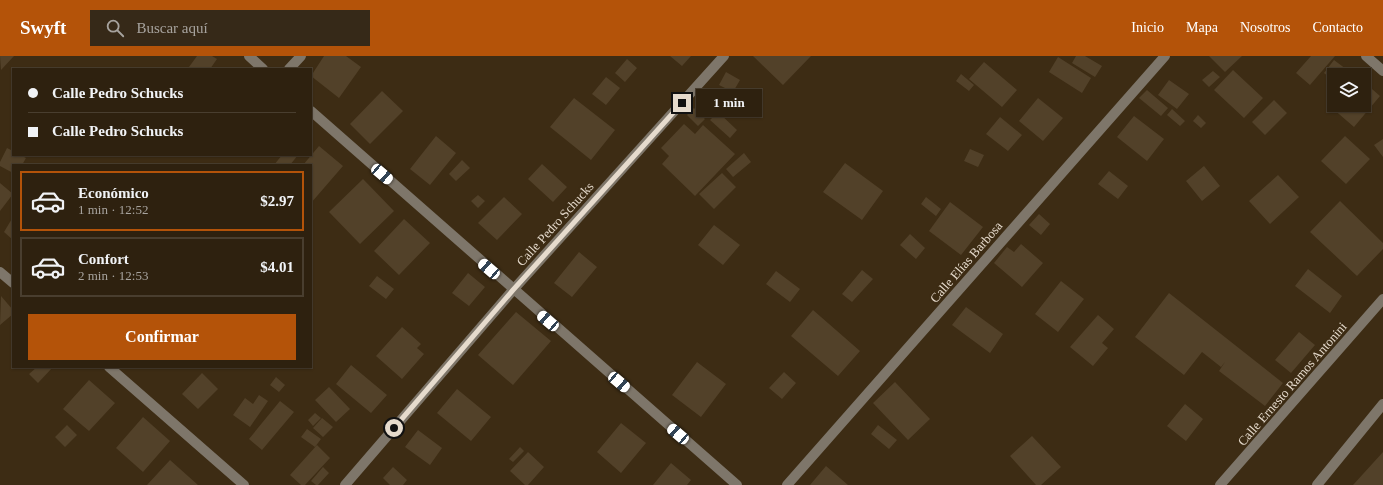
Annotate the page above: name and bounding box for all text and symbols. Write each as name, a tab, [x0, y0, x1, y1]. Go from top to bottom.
search box	[90, 10, 370, 46]
text: Swyft	[20, 17, 66, 38]
icon: search	[104, 17, 126, 39]
text: Buscar aquí	[136, 20, 208, 36]
text: Inicio	[1131, 20, 1164, 35]
text: Mapa	[1186, 20, 1218, 35]
text: Nosotros	[1240, 20, 1290, 35]
text: Contacto	[1312, 20, 1363, 35]
map controls	[1327, 68, 1371, 112]
button: layers	[1327, 68, 1371, 112]
text: Calle Pedro Schucks	[52, 85, 183, 101]
callout: 1 min	[696, 89, 762, 117]
route end	[673, 94, 691, 112]
text: 1 min	[713, 95, 745, 110]
text: Calle Pedro Schucks	[52, 123, 183, 139]
car	[369, 162, 395, 186]
street label: Calle Pedro Schucks	[513, 179, 597, 269]
icon: car	[30, 183, 66, 219]
text: Económico	[78, 185, 149, 201]
text: $2.97	[260, 193, 294, 209]
text: 1 min · 12:52	[78, 202, 148, 217]
street label: Calle Elías Barbosa	[927, 218, 1005, 306]
icon: car	[30, 249, 66, 285]
text: Confort	[78, 251, 129, 267]
car	[476, 257, 502, 281]
text: $4.01	[260, 259, 294, 275]
text: 2 min · 12:53	[78, 268, 148, 283]
car	[535, 309, 561, 333]
button: Confirmar	[28, 314, 296, 360]
street label: Calle Ernesto Ramos Antonini	[1234, 319, 1350, 449]
car	[606, 370, 632, 394]
route start	[385, 419, 403, 437]
car	[665, 422, 691, 446]

